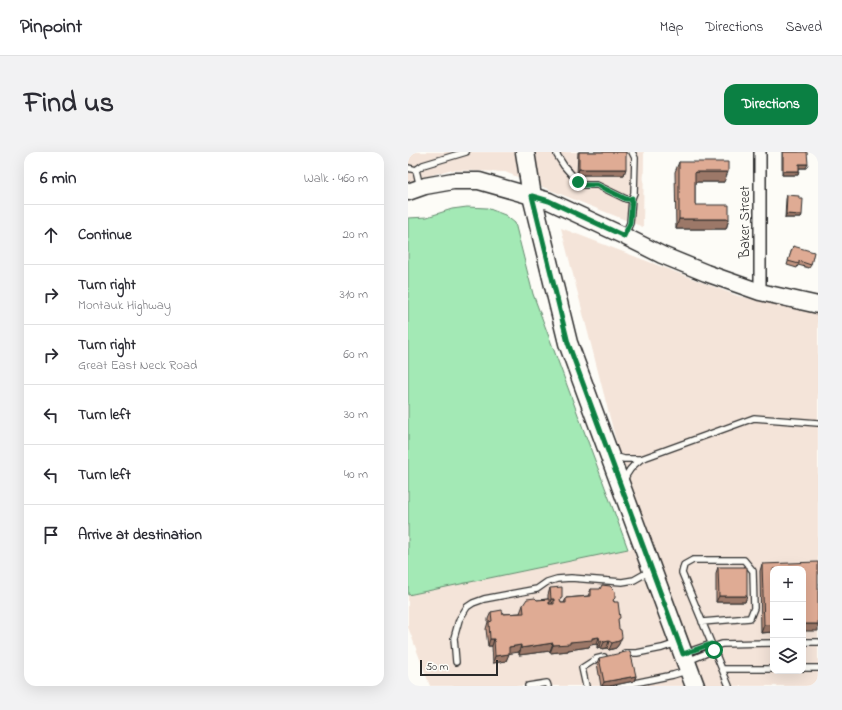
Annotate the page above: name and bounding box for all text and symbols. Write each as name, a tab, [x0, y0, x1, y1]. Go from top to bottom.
text: Pinpoint	[20, 14, 82, 41]
text: Map	[660, 17, 683, 38]
text: Directions	[705, 17, 763, 38]
text: Saved	[785, 17, 822, 38]
text: Find us	[24, 84, 114, 125]
button: Directions	[724, 84, 818, 125]
text: 6 min	[40, 166, 76, 191]
text: Walk · 460 m	[304, 169, 368, 188]
route end	[569, 173, 587, 191]
street label: Baker Street	[735, 185, 756, 259]
icon: ahead	[40, 224, 62, 246]
text: Continue	[78, 224, 132, 246]
text: 20 m	[343, 225, 368, 244]
text: Turn right	[78, 274, 136, 296]
icon: right	[40, 284, 62, 306]
text: 310 m	[340, 285, 368, 304]
text: Montauk Highway	[78, 296, 171, 315]
text: Turn right	[78, 334, 136, 356]
icon: right	[40, 344, 62, 366]
text: 60 m	[343, 345, 368, 364]
text: Great East Neck Road	[78, 356, 197, 375]
icon: left	[40, 404, 62, 426]
text: Turn left	[78, 404, 131, 426]
text: 30 m	[344, 405, 368, 424]
icon: left	[40, 464, 62, 486]
text: Turn left	[78, 464, 131, 486]
text: 40 m	[344, 465, 368, 484]
icon: arrive	[40, 524, 62, 546]
text: Arrive at destination	[78, 524, 202, 546]
map controls	[770, 566, 806, 674]
button: +	[770, 566, 806, 602]
button: −	[770, 602, 806, 638]
button: layers	[770, 638, 806, 674]
route start	[705, 641, 723, 659]
scale bar	[420, 658, 498, 677]
text: 50 m	[426, 659, 448, 675]

